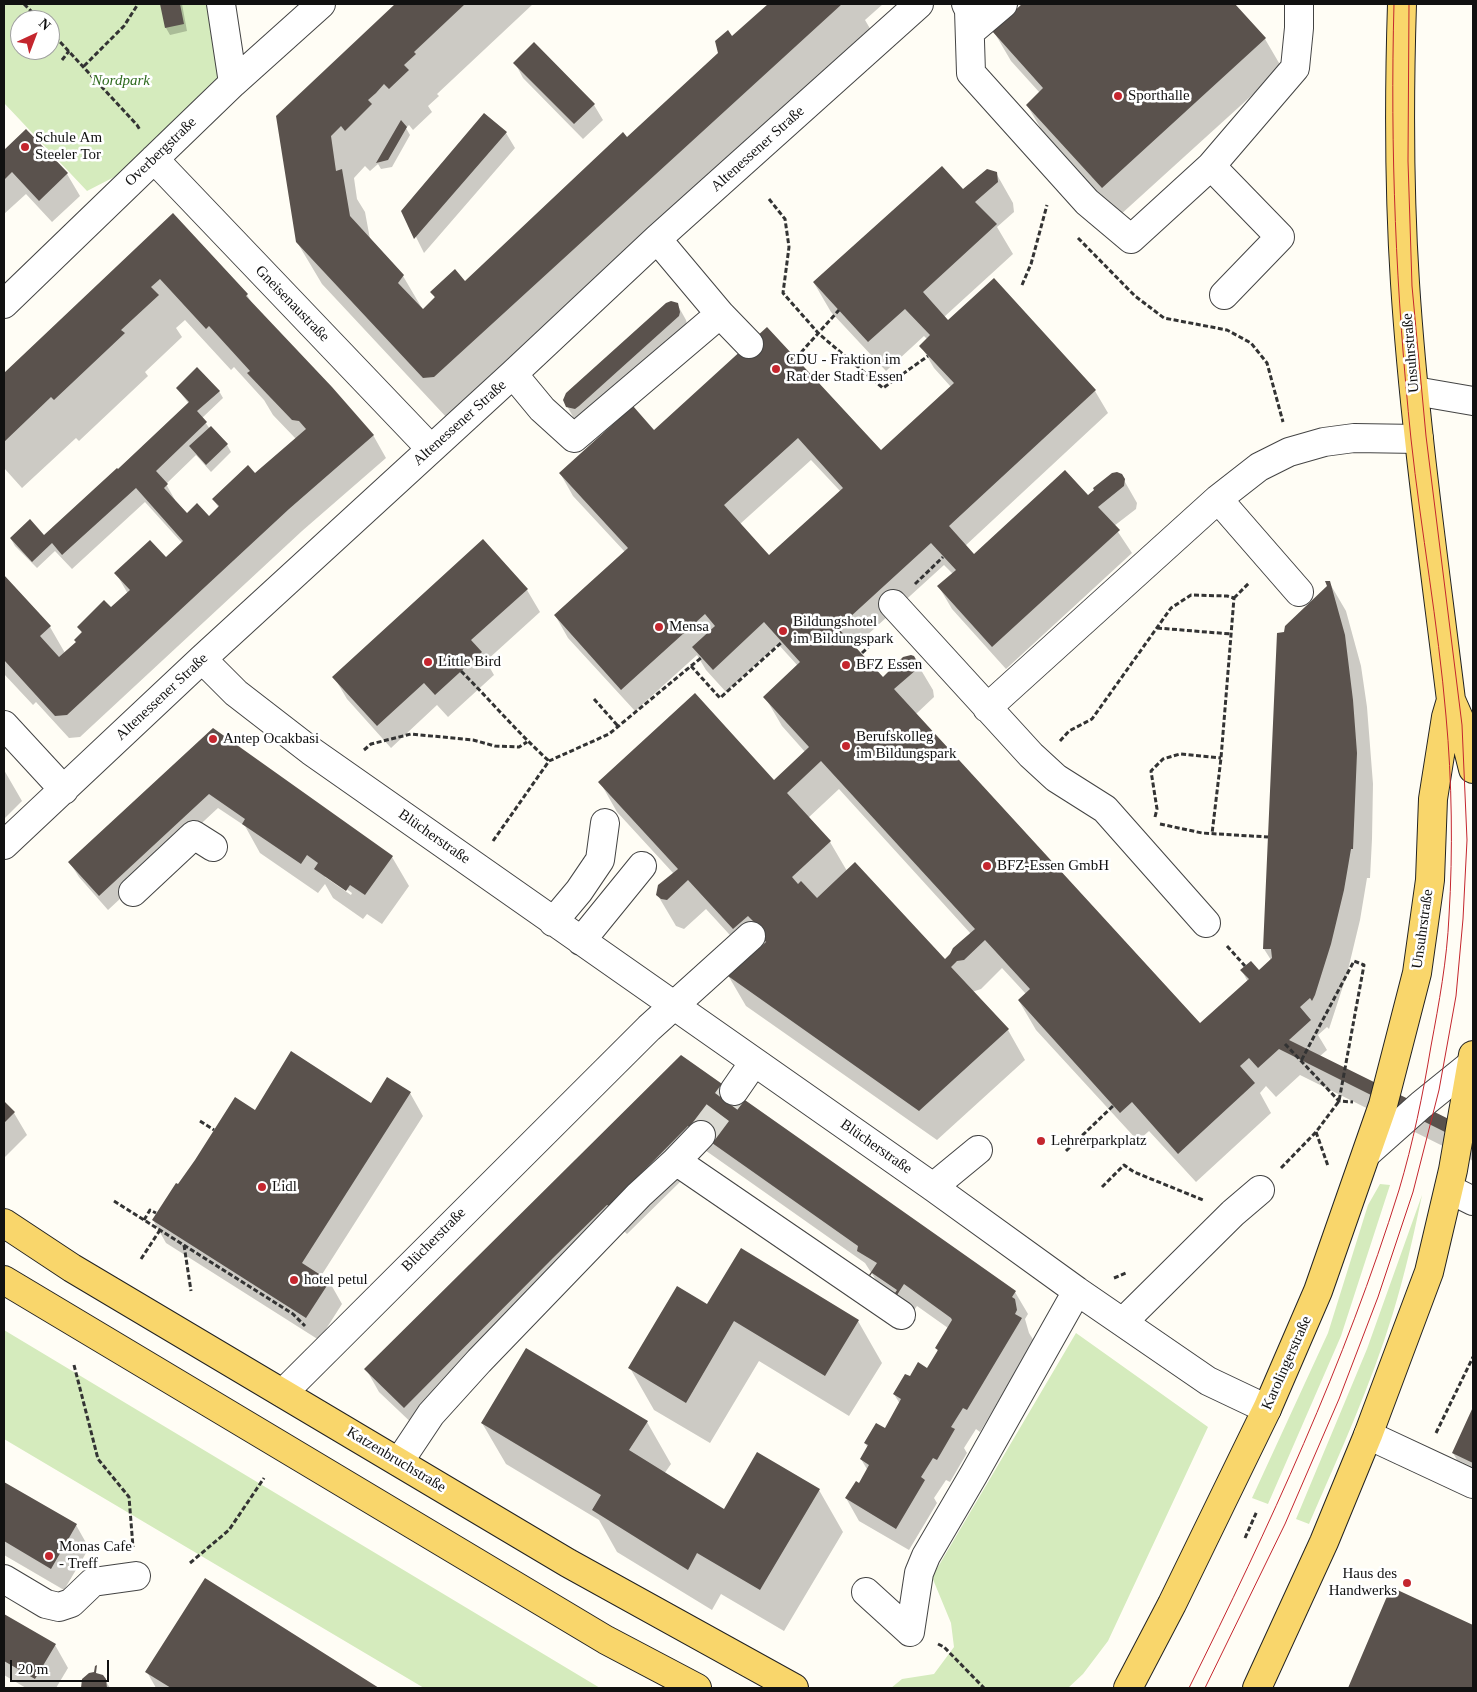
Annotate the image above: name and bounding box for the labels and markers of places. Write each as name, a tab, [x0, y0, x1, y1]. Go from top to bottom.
place label: Sporthalle	[1128, 87, 1190, 105]
marker: Sporthalle	[1112, 90, 1124, 102]
place label: Schule Am Steeler Tor	[35, 129, 102, 164]
marker: Schule Am Steeler Tor	[19, 141, 31, 153]
place label: CDU - Fraktion im Rat der Stadt Essen	[786, 351, 903, 386]
marker: CDU - Fraktion im Rat der Stadt Essen	[770, 363, 782, 375]
place label: Bildungshotel im Bildungspark	[793, 613, 893, 648]
place label: Mensa	[669, 618, 709, 636]
marker: Mensa	[653, 621, 665, 633]
marker: Bildungshotel im Bildungspark	[777, 625, 789, 637]
place label: Little Bird	[438, 653, 501, 671]
marker: Little Bird	[422, 656, 434, 668]
place label: BFZ Essen	[856, 656, 922, 674]
marker: BFZ Essen	[840, 659, 852, 671]
place label: Berufskolleg im Bildungspark	[856, 728, 956, 763]
place label: Antep Ocakbasi	[223, 730, 319, 748]
marker: Antep Ocakbasi	[207, 733, 219, 745]
marker: Berufskolleg im Bildungspark	[840, 740, 852, 752]
place label: BFZ-Essen GmbH	[997, 857, 1109, 875]
marker: BFZ-Essen GmbH	[981, 860, 993, 872]
place label: Lehrerparkplatz	[1051, 1132, 1147, 1150]
marker: Lehrerparkplatz	[1035, 1135, 1047, 1147]
place label: Lidl	[272, 1178, 297, 1196]
marker: Lidl	[256, 1181, 268, 1193]
place label: hotel petul	[304, 1271, 368, 1289]
marker: hotel petul	[288, 1274, 300, 1286]
place label: Monas Cafe - Treff	[59, 1538, 132, 1573]
marker: Monas Cafe - Treff	[43, 1550, 55, 1562]
place label: Haus des Handwerks	[1329, 1565, 1397, 1600]
marker: Haus des Handwerks	[1401, 1577, 1413, 1589]

